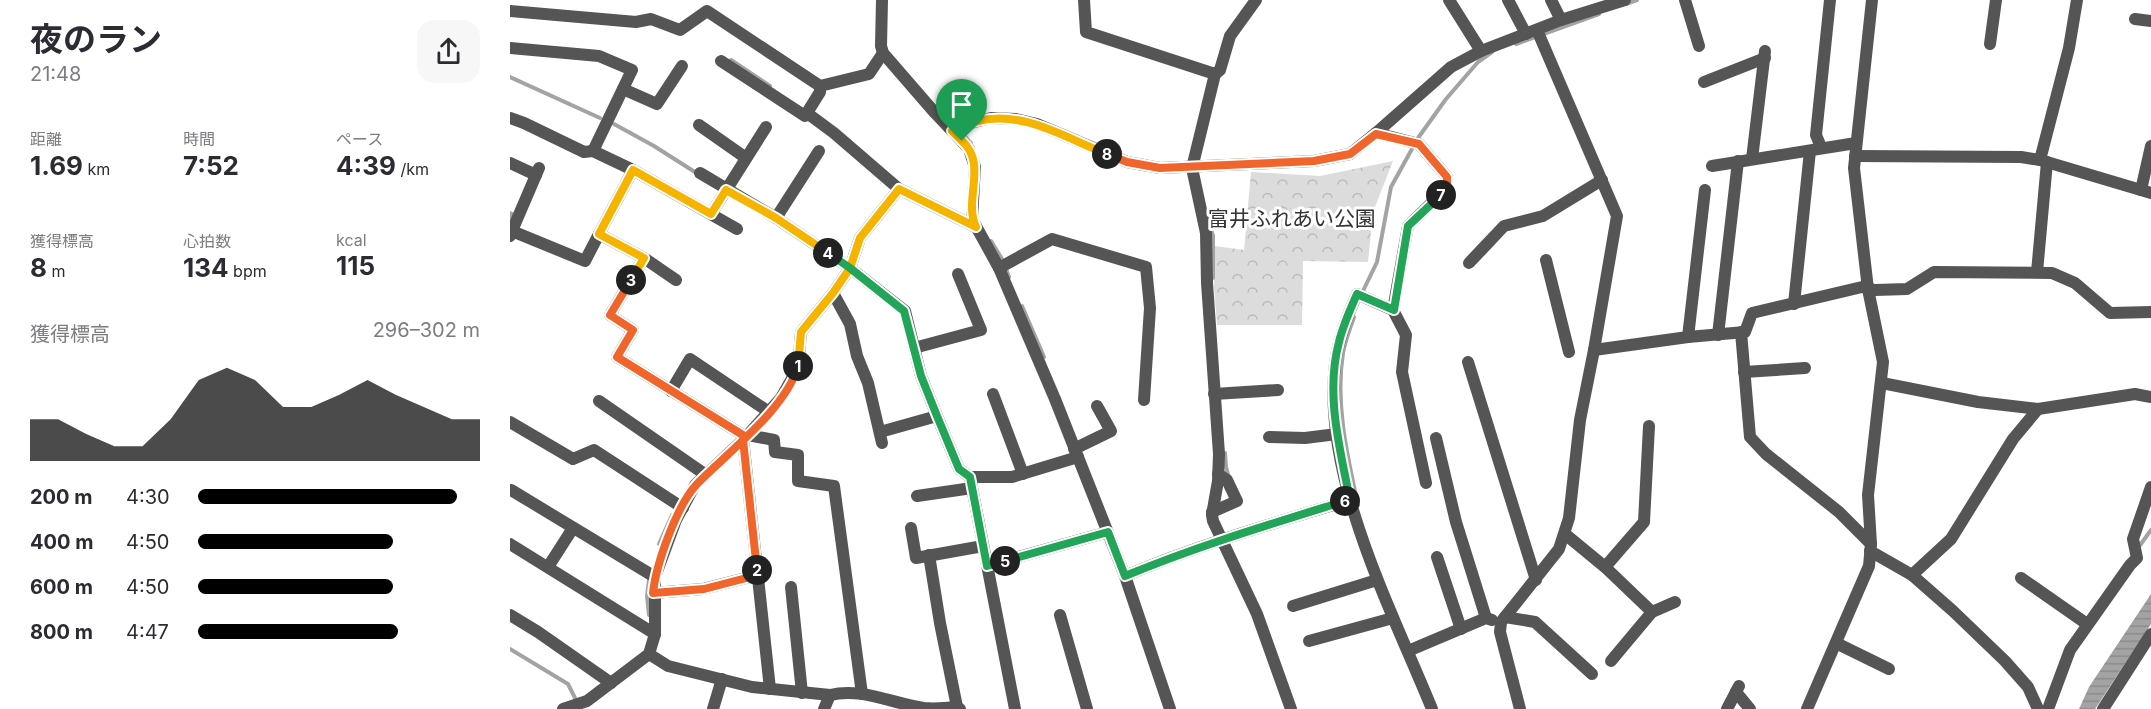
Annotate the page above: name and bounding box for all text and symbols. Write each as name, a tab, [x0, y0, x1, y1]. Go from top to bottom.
text: 夜のラン	[30, 19, 162, 59]
button: share	[417, 20, 480, 83]
text: 21:48	[30, 62, 81, 86]
pin	[936, 79, 987, 141]
icon: arrive	[945, 88, 978, 121]
text: 距離	[30, 129, 62, 149]
text: 時間	[183, 129, 215, 149]
text: ペース	[336, 129, 383, 149]
pin: 8	[1092, 139, 1122, 169]
text: 8	[1102, 144, 1112, 164]
text: 1.69	[30, 150, 83, 181]
text: 7:52	[183, 150, 239, 181]
text: 4:39	[336, 150, 396, 181]
text: km	[83, 159, 110, 179]
text: /km	[396, 159, 429, 179]
pin: 7	[1426, 180, 1456, 210]
text: 7	[1436, 185, 1446, 205]
park label: 富井ふれあい公園	[1208, 206, 1376, 231]
text: kcal	[336, 230, 367, 250]
text: 獲得標高	[30, 231, 94, 251]
text: 心拍数	[183, 231, 231, 251]
pin: 4	[813, 238, 843, 268]
text: 4	[823, 243, 833, 263]
text: 115	[336, 250, 375, 281]
text: 8	[30, 252, 47, 283]
text: 134	[183, 252, 229, 283]
text: m	[47, 261, 65, 281]
text: bpm	[229, 261, 267, 281]
pin: 3	[616, 265, 646, 295]
text: 3	[626, 270, 636, 290]
text: 296–302 m	[373, 318, 480, 342]
text: 獲得標高	[30, 322, 110, 346]
pin: 1	[783, 351, 813, 381]
text: 1	[795, 356, 801, 376]
text: 200 m	[30, 485, 93, 509]
text: 4:30	[126, 485, 170, 509]
pin: 6	[1330, 486, 1360, 516]
text: 6	[1340, 491, 1350, 511]
text: 400 m	[30, 530, 94, 554]
text: 4:50	[126, 530, 169, 554]
pin: 5	[990, 546, 1020, 576]
text: 5	[1000, 551, 1010, 571]
pin: 2	[742, 555, 772, 585]
text: 2	[752, 560, 762, 580]
text: 600 m	[30, 575, 93, 599]
text: 4:50	[126, 575, 169, 599]
text: 800 m	[30, 620, 93, 644]
text: 4:47	[126, 620, 169, 644]

